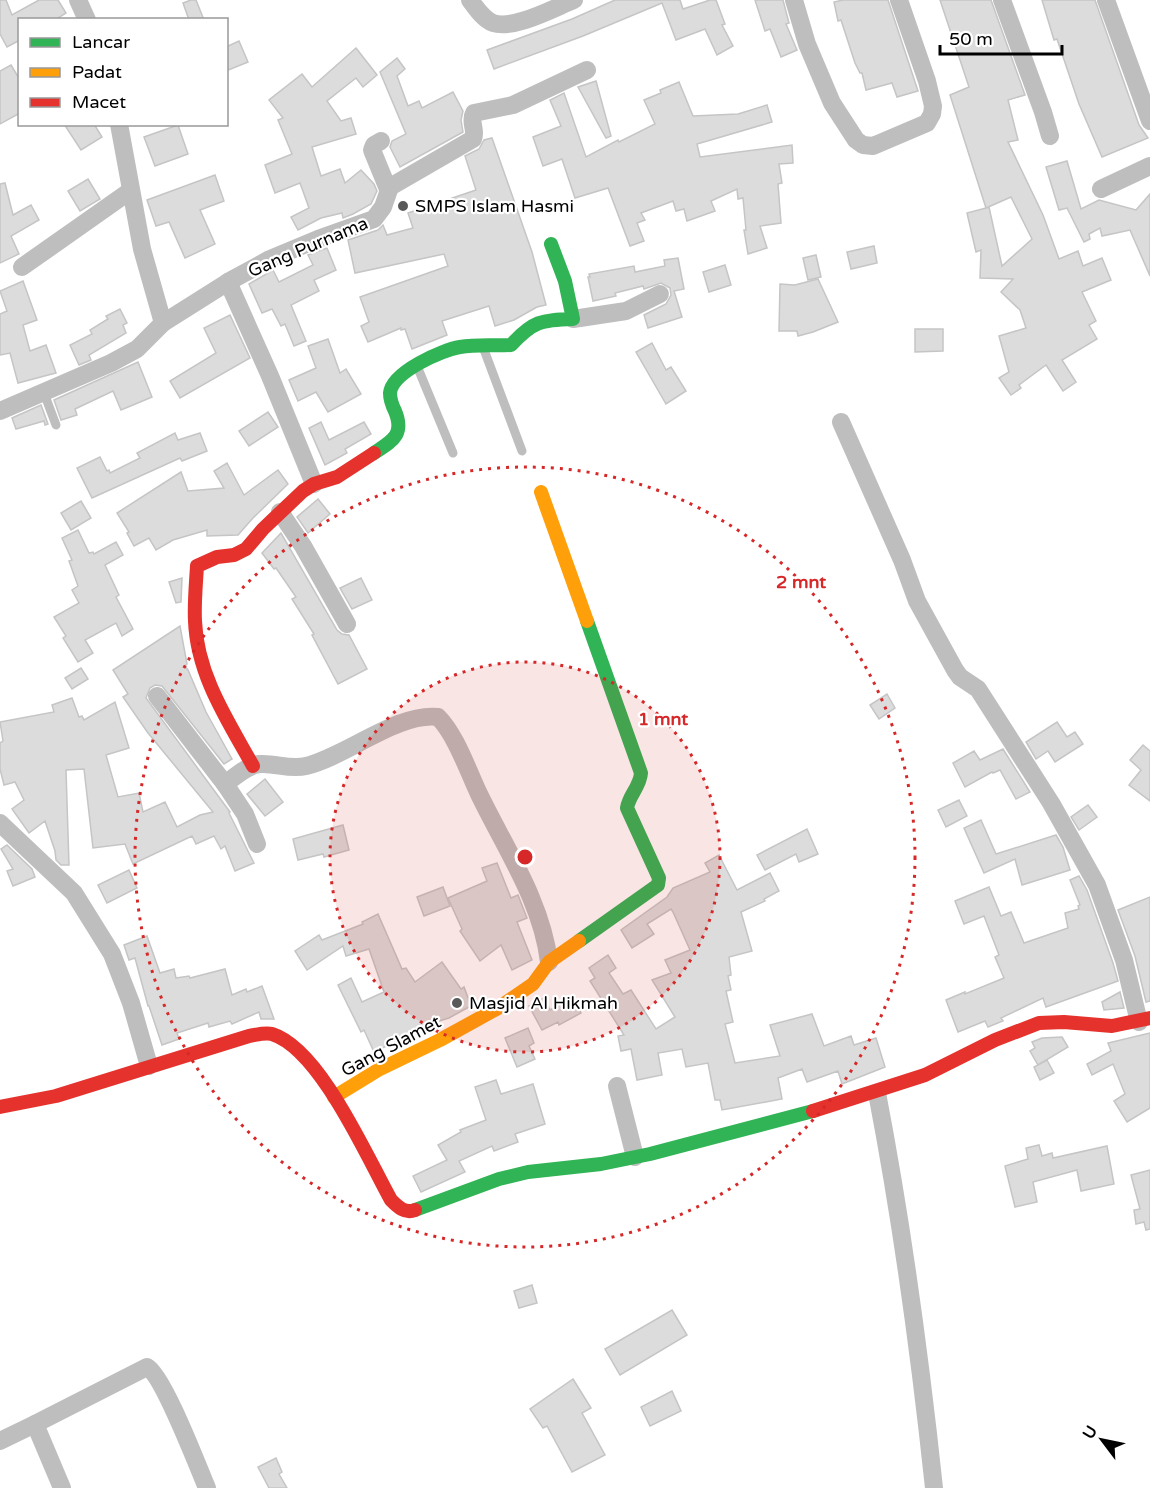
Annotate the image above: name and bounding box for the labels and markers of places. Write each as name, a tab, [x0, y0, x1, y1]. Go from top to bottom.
place label: SMPS Islam Hasmi	[415, 195, 574, 217]
marker: SMPS Islam Hasmi	[396, 199, 410, 213]
centre of rings	[515, 847, 535, 867]
place label: Masjid Al Hikmah	[469, 992, 618, 1014]
marker: Masjid Al Hikmah	[450, 996, 464, 1010]

